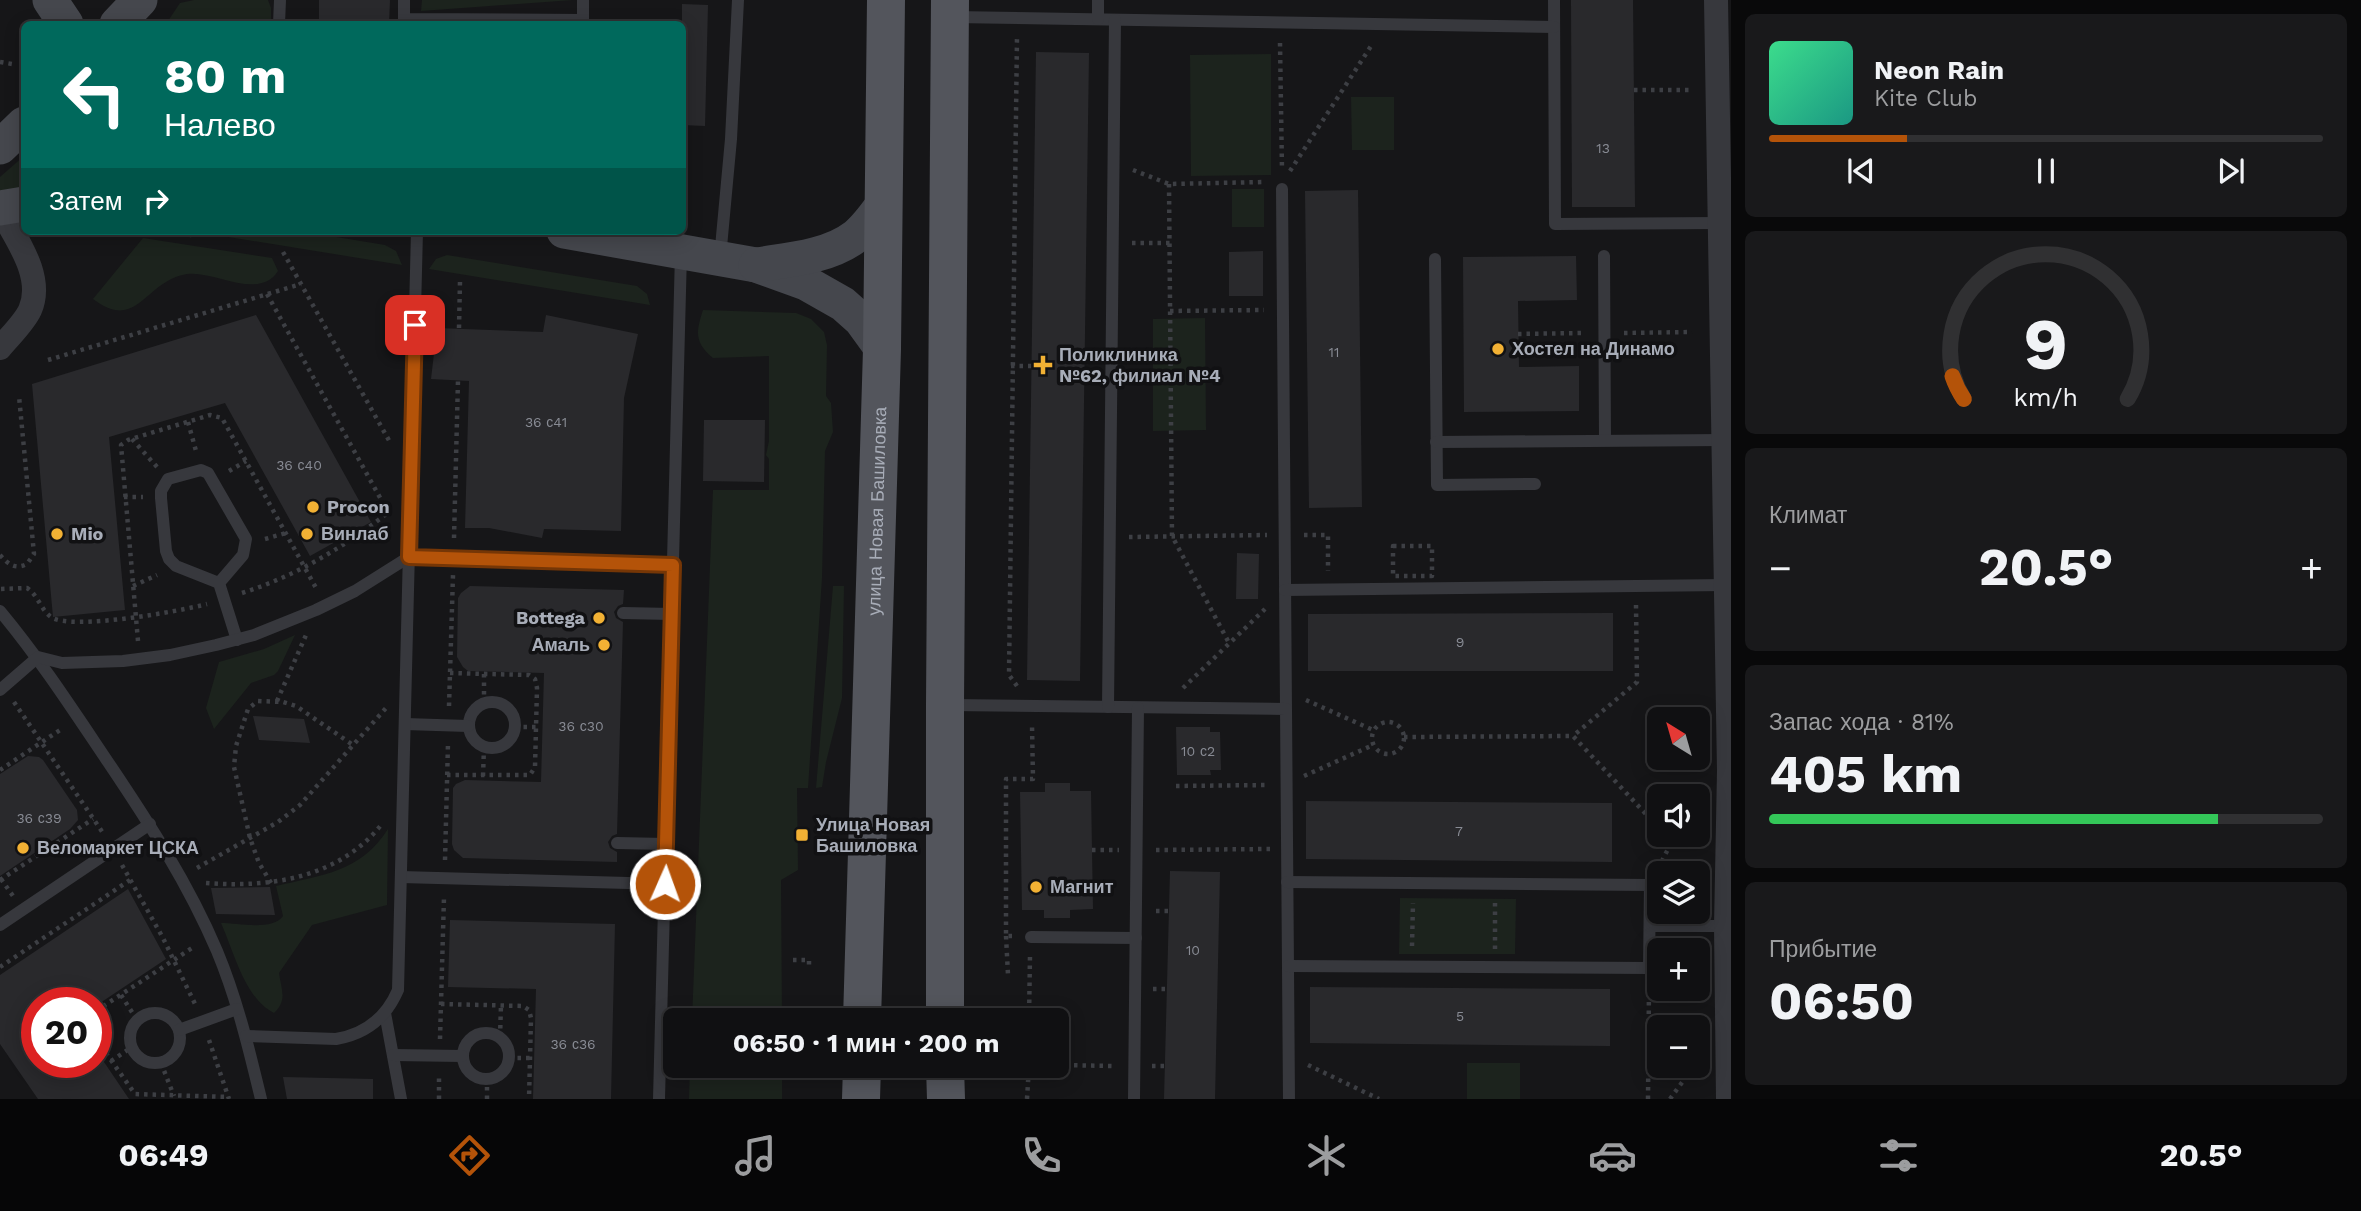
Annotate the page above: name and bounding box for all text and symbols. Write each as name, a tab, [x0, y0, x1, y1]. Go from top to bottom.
text: 80 m	[164, 47, 286, 105]
icon: left	[49, 49, 140, 140]
text: Neon Rain	[1874, 55, 2004, 85]
text: Kite Club	[1874, 85, 1977, 112]
text: Налево	[164, 106, 276, 144]
house number: 13	[1596, 140, 1610, 156]
icon: previous	[1842, 152, 1880, 190]
icon: pause	[2027, 152, 2065, 190]
icon: next	[2212, 152, 2250, 190]
icon: right	[137, 182, 175, 220]
text: Затем	[49, 186, 123, 216]
pin	[385, 295, 445, 355]
text: 9	[2024, 301, 2068, 387]
icon: arrive	[396, 306, 434, 344]
place label: Хостел на Динамо	[1512, 338, 1675, 359]
marker: Хостел на Динамо	[1490, 341, 1506, 357]
place label: Поликлиника №62, филиал №4	[1059, 344, 1221, 386]
house number: 11	[1329, 344, 1339, 360]
marker: Поликлиника №62, филиал №4	[1033, 355, 1053, 375]
text: km/h	[2014, 382, 2078, 411]
street label: улица Новая Башиловка	[863, 406, 890, 616]
house number: 36 с41	[525, 414, 567, 430]
house number: 36 с40	[276, 457, 322, 473]
place label: Procon	[327, 496, 390, 517]
marker: Procon	[305, 499, 321, 515]
text: Климат	[1769, 502, 1847, 529]
place label: Mio	[71, 523, 104, 544]
place label: Винлаб	[321, 523, 389, 544]
marker: Mio	[49, 526, 65, 542]
marker: Винлаб	[299, 526, 315, 542]
text: 20.5°	[1978, 537, 2114, 598]
text: −	[1769, 546, 1792, 590]
text: +	[2300, 546, 2323, 590]
place label: Bottega	[516, 607, 586, 628]
marker: Bottega	[591, 610, 607, 626]
place label: Амаль	[531, 634, 590, 655]
house number: 9	[1456, 634, 1464, 650]
marker: Амаль	[596, 637, 612, 653]
north arrow	[1647, 707, 1710, 770]
map controls	[1647, 707, 1710, 1078]
text: Запас хода · 81%	[1769, 709, 1954, 736]
house number: 36 с30	[558, 718, 604, 734]
house number: 10 с2	[1181, 743, 1215, 759]
text: 405 km	[1769, 744, 1962, 805]
button: sound	[1647, 784, 1710, 847]
house number: 36 с39	[16, 810, 62, 826]
place label: Улица Новая Башиловка	[816, 814, 930, 856]
house number: 7	[1455, 823, 1463, 839]
marker: Улица Новая Башиловка	[794, 827, 810, 843]
place label: Веломаркет ЦСКА	[37, 837, 199, 858]
marker: Веломаркет ЦСКА	[15, 840, 31, 856]
position arrow	[628, 847, 702, 921]
button: layers	[1647, 861, 1710, 924]
place label: Магнит	[1050, 876, 1114, 897]
marker: Магнит	[1028, 879, 1044, 895]
text: Прибытие	[1769, 936, 1877, 963]
button: +	[1647, 938, 1710, 1001]
house number: 10	[1186, 942, 1200, 958]
text: 06:50	[1769, 971, 1914, 1032]
speed limit sign: 20	[21, 987, 112, 1078]
house number: 5	[1456, 1008, 1464, 1024]
button: −	[1647, 1015, 1710, 1078]
text: 06:50 · 1 мин · 200 m	[733, 1028, 999, 1058]
house number: 36 с36	[550, 1036, 596, 1052]
icon: directions	[445, 1131, 494, 1180]
icon: music	[731, 1131, 780, 1180]
icon: phone	[1017, 1131, 1066, 1180]
icon: climate	[1302, 1131, 1351, 1180]
icon: car	[1588, 1131, 1637, 1180]
icon: filters	[1874, 1131, 1923, 1180]
text: 06:49	[118, 1136, 209, 1174]
text: 20.5°	[2159, 1136, 2243, 1174]

